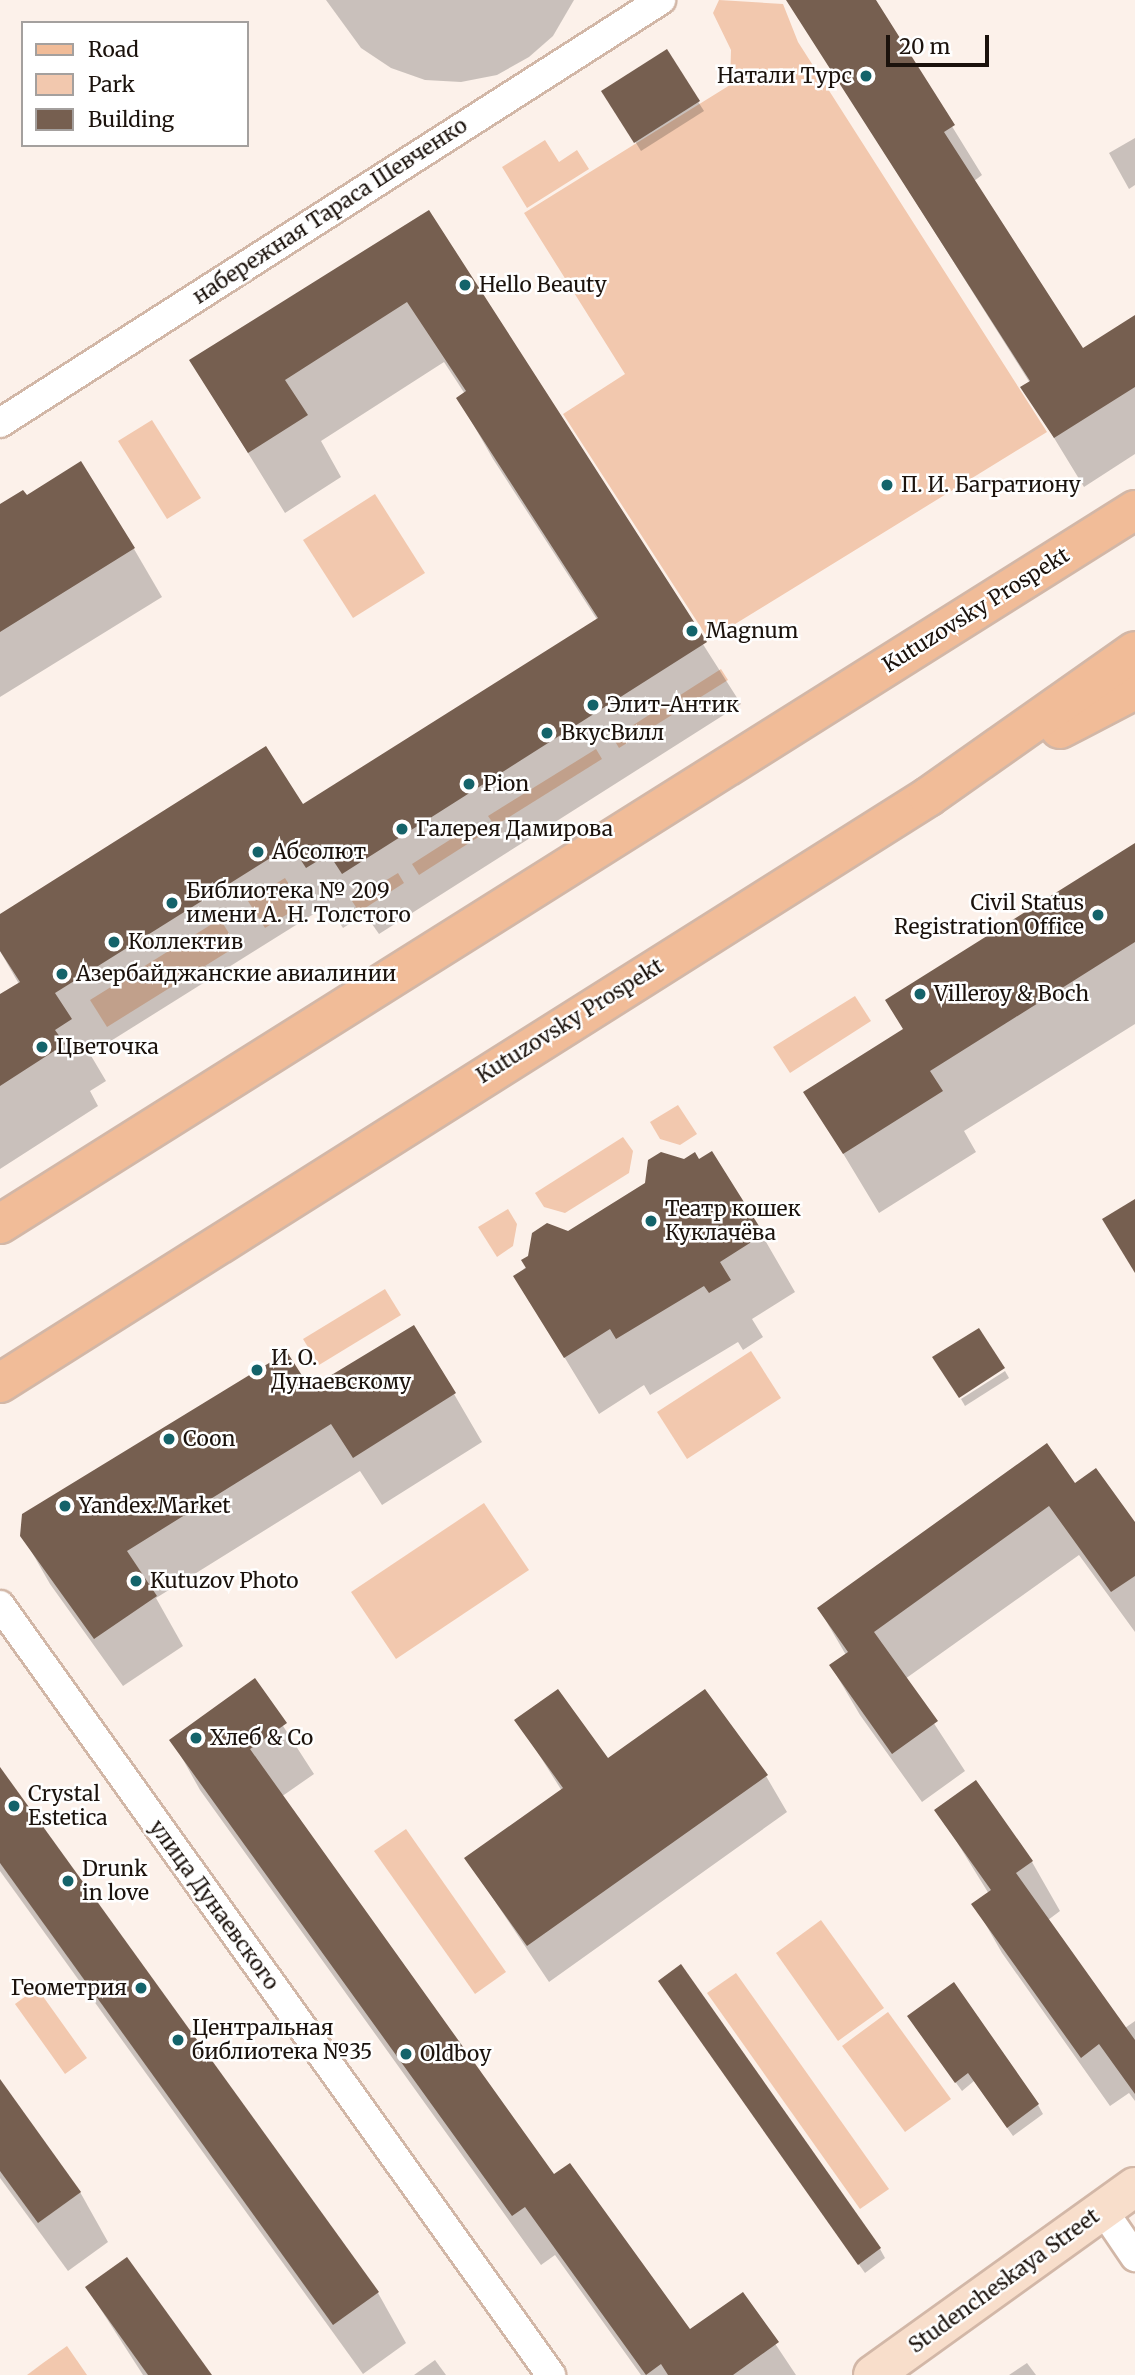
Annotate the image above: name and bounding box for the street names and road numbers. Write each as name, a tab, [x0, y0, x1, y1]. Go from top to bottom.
street label: набережная Тараса Шевченко	[188, 113, 472, 309]
street label: Kutuzovsky Prospekt	[878, 542, 1074, 678]
street label: Kutuzovsky Prospekt	[472, 953, 668, 1089]
street label: улица Дунаевского	[144, 1815, 284, 1995]
street label: Studencheskaya Street	[904, 2203, 1104, 2359]

